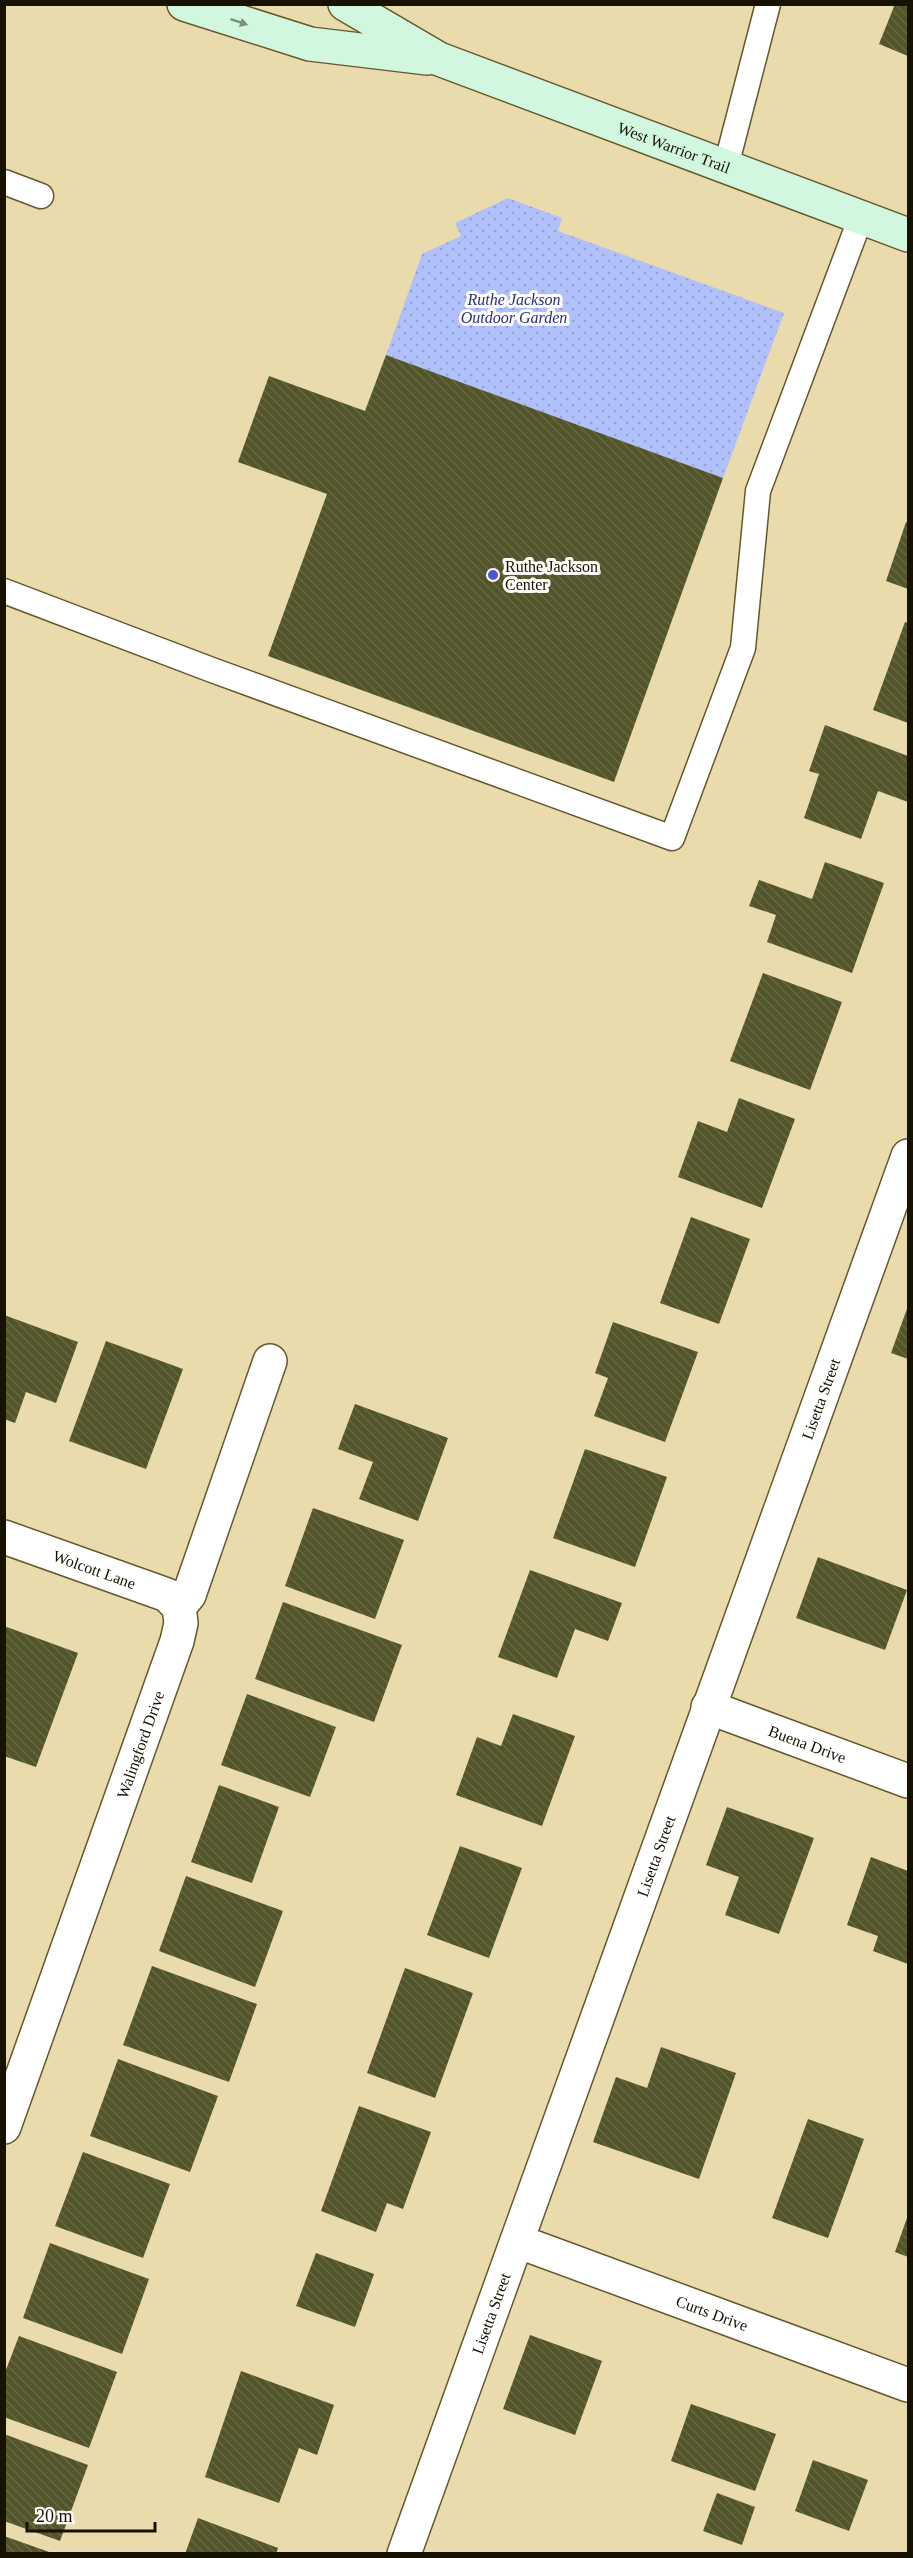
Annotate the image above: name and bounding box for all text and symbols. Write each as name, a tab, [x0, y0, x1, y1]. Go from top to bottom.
one-way arrow	[230, 18, 248, 27]
street label: West Warrior Trail	[615, 119, 733, 177]
park label: Ruthe Jackson Outdoor Garden	[461, 291, 567, 326]
place label: Ruthe Jackson Center	[505, 558, 598, 593]
marker: Ruthe Jackson Center	[486, 568, 500, 582]
street label: Lisetta Street	[799, 1356, 844, 1442]
street label: Wolcott Lane	[51, 1547, 138, 1592]
street label: Walingford Drive	[114, 1689, 168, 1801]
street label: Buena Drive	[766, 1722, 848, 1766]
street label: Lisetta Street	[634, 1813, 679, 1899]
street label: Lisetta Street	[469, 2270, 514, 2356]
street label: Curts Drive	[674, 2292, 750, 2334]
scale bar	[27, 2495, 154, 2533]
text: 20 m	[36, 2506, 73, 2526]

